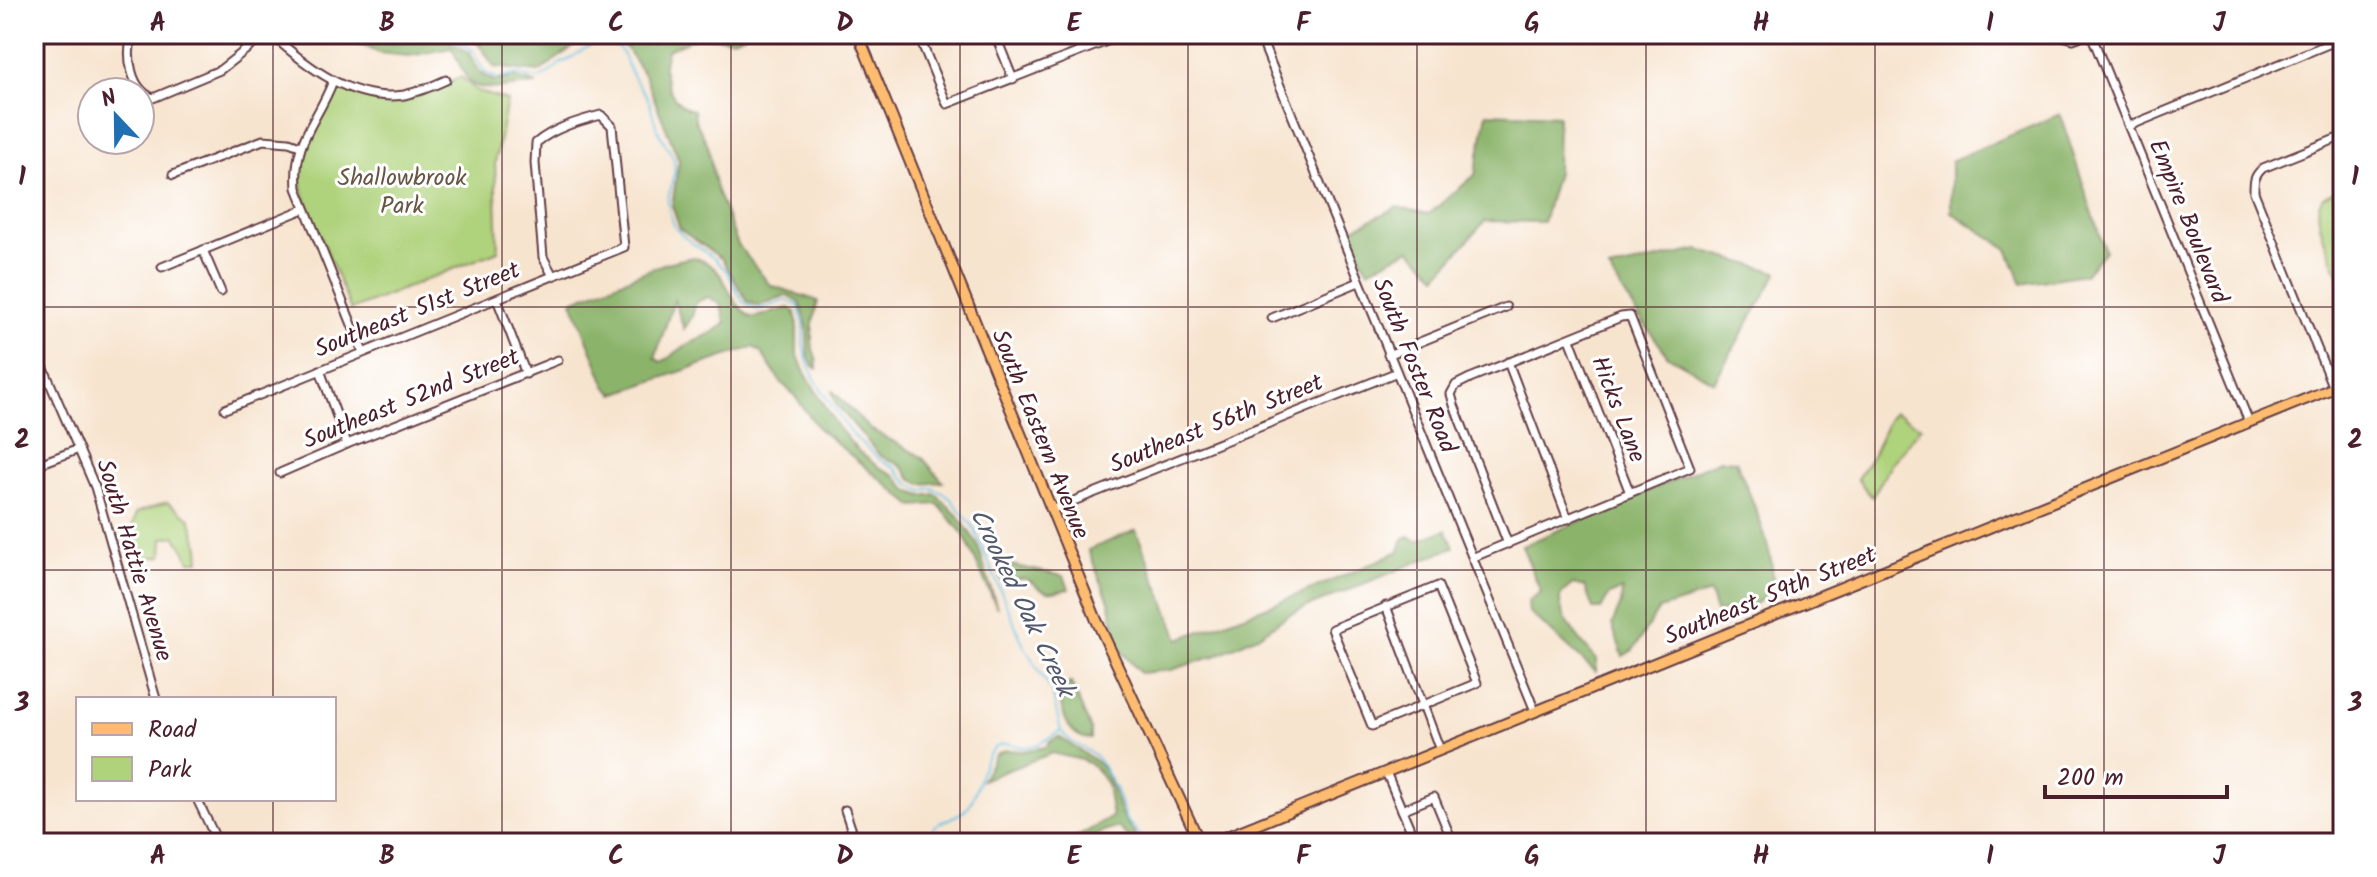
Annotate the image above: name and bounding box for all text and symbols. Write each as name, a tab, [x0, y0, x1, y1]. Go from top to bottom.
text: A	[150, 3, 166, 45]
text: B	[379, 3, 395, 45]
text: C	[608, 3, 624, 45]
text: D	[836, 3, 854, 45]
text: E	[1067, 3, 1083, 45]
text: F	[1296, 3, 1312, 45]
text: G	[1524, 3, 1540, 45]
text: H	[1753, 3, 1770, 45]
text: I	[1986, 3, 1994, 45]
text: J	[2213, 3, 2227, 45]
north arrow	[76, 76, 156, 156]
text: N	[96, 81, 123, 119]
street label: Empire Boulevard	[2137, 133, 2239, 311]
text: 1	[18, 157, 26, 199]
text: 1	[2351, 157, 2359, 199]
park label: Shallowbrook Park	[337, 159, 467, 226]
street label: Southeast 51st Street	[309, 251, 527, 369]
street label: South Foster Road	[1361, 272, 1467, 460]
street label: South Eastern Avenue	[980, 324, 1100, 546]
street label: Southeast 52nd Street	[297, 338, 526, 461]
street label: Hicks Lane	[1579, 350, 1656, 469]
street label: Southeast 56th Street	[1104, 363, 1330, 485]
text: 2	[14, 420, 30, 462]
text: 2	[2347, 420, 2363, 462]
street label: South Hattie Avenue	[84, 454, 183, 667]
water label: Crooked Oak Creek	[957, 501, 1087, 708]
street label: Southeast 59th Street	[1659, 536, 1883, 657]
text: 3	[14, 683, 29, 725]
text: 3	[2347, 683, 2362, 725]
legend	[76, 697, 336, 801]
text: Road	[148, 711, 197, 750]
scale bar	[2045, 749, 2227, 799]
text: Park	[148, 751, 192, 790]
text: 200 m	[2057, 759, 2124, 798]
text: A	[150, 836, 166, 877]
text: B	[379, 836, 395, 877]
text: C	[608, 836, 624, 877]
text: D	[836, 836, 854, 877]
text: E	[1067, 836, 1083, 877]
text: F	[1296, 836, 1312, 877]
text: G	[1524, 836, 1540, 877]
text: H	[1753, 836, 1770, 877]
text: I	[1986, 836, 1994, 877]
text: J	[2213, 836, 2227, 877]

